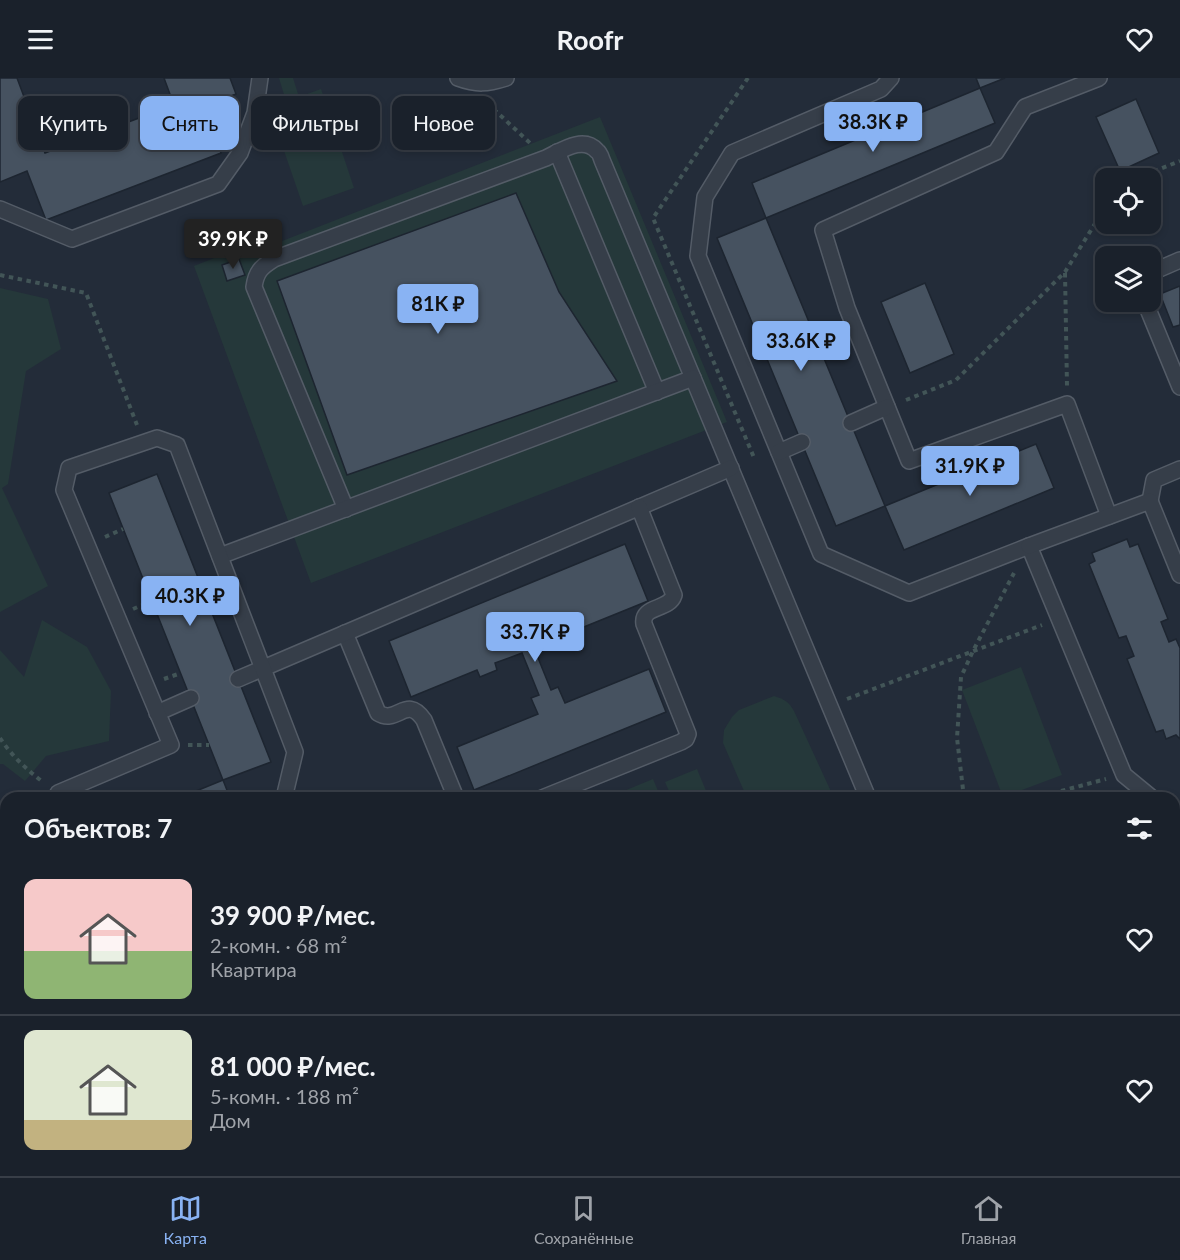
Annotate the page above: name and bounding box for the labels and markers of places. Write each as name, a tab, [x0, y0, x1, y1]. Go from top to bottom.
pin: 38.3K ₽	[818, 102, 928, 153]
pin: 39.9K ₽	[178, 219, 288, 270]
pin: 81K ₽	[396, 284, 480, 335]
pin: 33.6K ₽	[746, 321, 856, 372]
pin: 31.9K ₽	[915, 446, 1025, 497]
pin: 40.3K ₽	[135, 576, 245, 627]
pin: 33.7K ₽	[480, 612, 590, 663]

